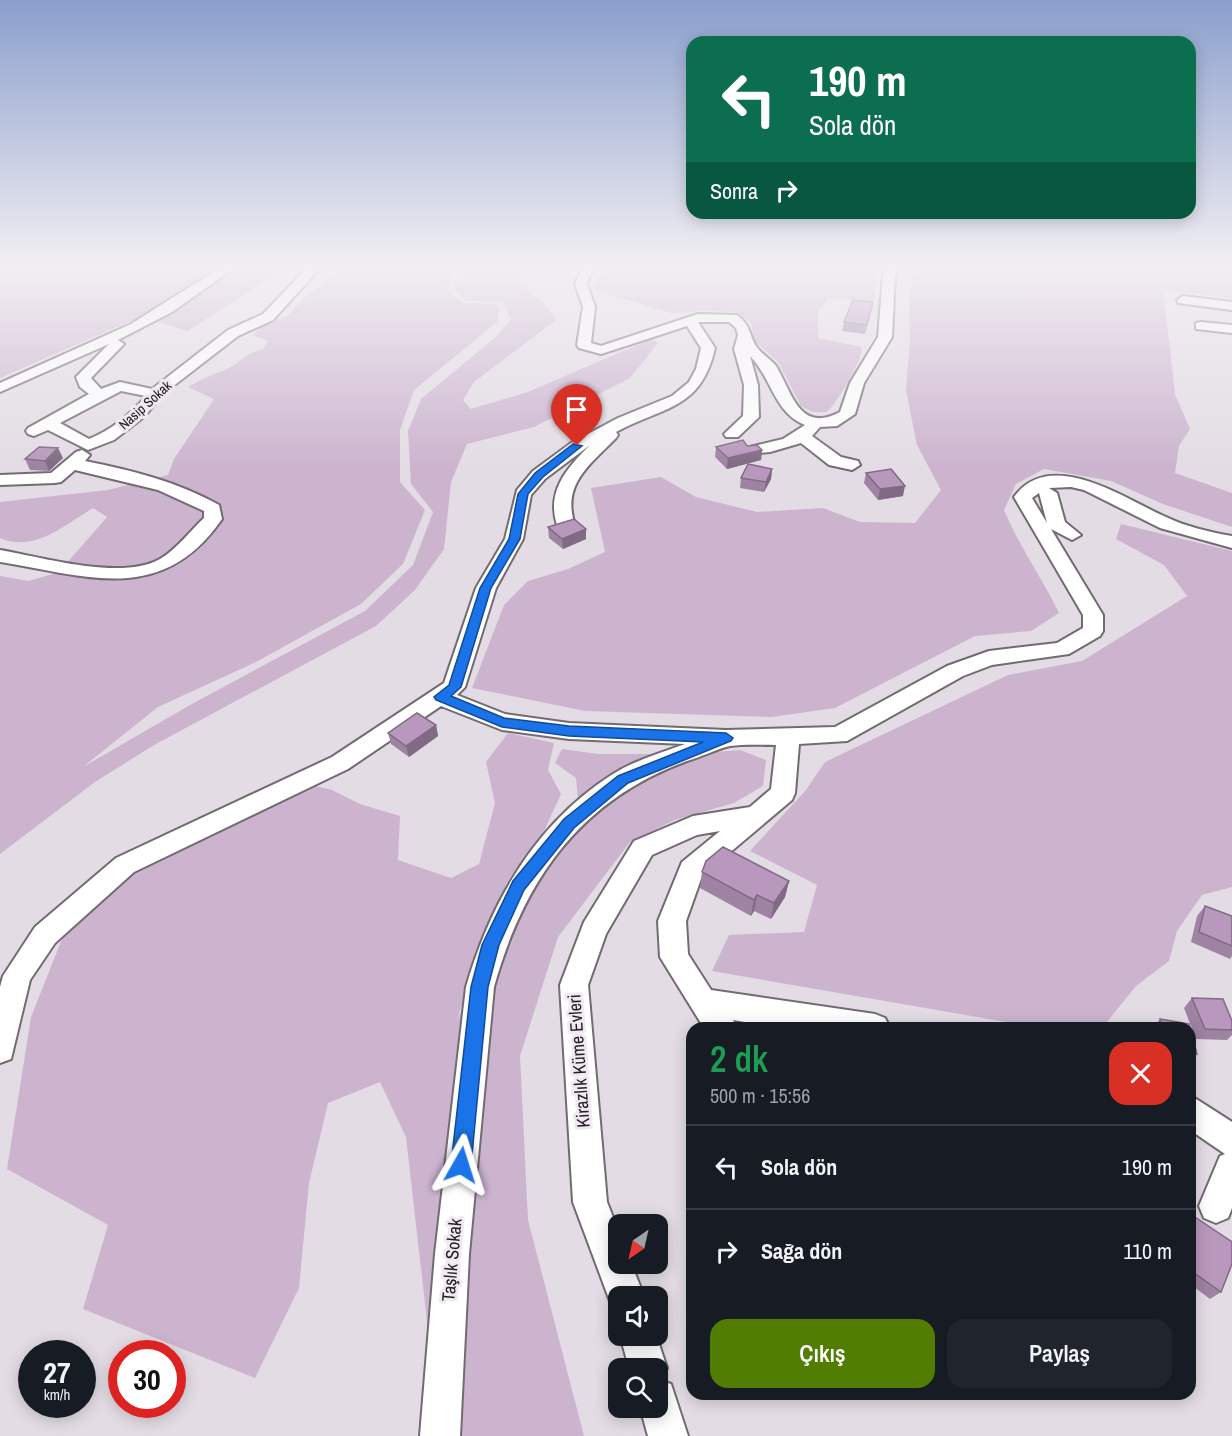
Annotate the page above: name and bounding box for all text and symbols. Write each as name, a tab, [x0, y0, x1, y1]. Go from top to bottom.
text: 190 m	[809, 53, 907, 109]
icon: left	[710, 60, 788, 138]
text: Sola dön	[809, 107, 896, 143]
icon: right	[770, 174, 803, 207]
text: Sonra	[710, 176, 758, 206]
street label: Nasip Sokak	[115, 376, 175, 433]
pin	[551, 384, 602, 446]
icon: arrive	[560, 393, 593, 426]
street label: Kirazlık Küme Evleri	[561, 993, 596, 1129]
text: 2 dk	[710, 1035, 768, 1083]
button: close	[1109, 1042, 1172, 1105]
text: 500 m · 15:56	[710, 1082, 810, 1109]
position arrow	[429, 1133, 493, 1197]
icon: left	[710, 1151, 743, 1184]
text: Sola dön	[761, 1152, 837, 1182]
text: 190 m	[1122, 1152, 1172, 1182]
north arrow	[608, 1214, 668, 1274]
map controls	[608, 1214, 668, 1418]
street label: Taşlık Sokak	[435, 1217, 468, 1302]
icon: right	[710, 1235, 743, 1268]
text: Sağa dön	[761, 1236, 842, 1266]
text: 110 m	[1123, 1236, 1172, 1266]
button: sound	[608, 1286, 668, 1346]
button: Çıkış	[710, 1319, 935, 1388]
button: Paylaş	[947, 1319, 1172, 1388]
speed limit sign: 30	[108, 1340, 186, 1418]
text: 27	[43, 1352, 71, 1392]
button: search	[608, 1358, 668, 1418]
text: km/h	[44, 1384, 70, 1405]

